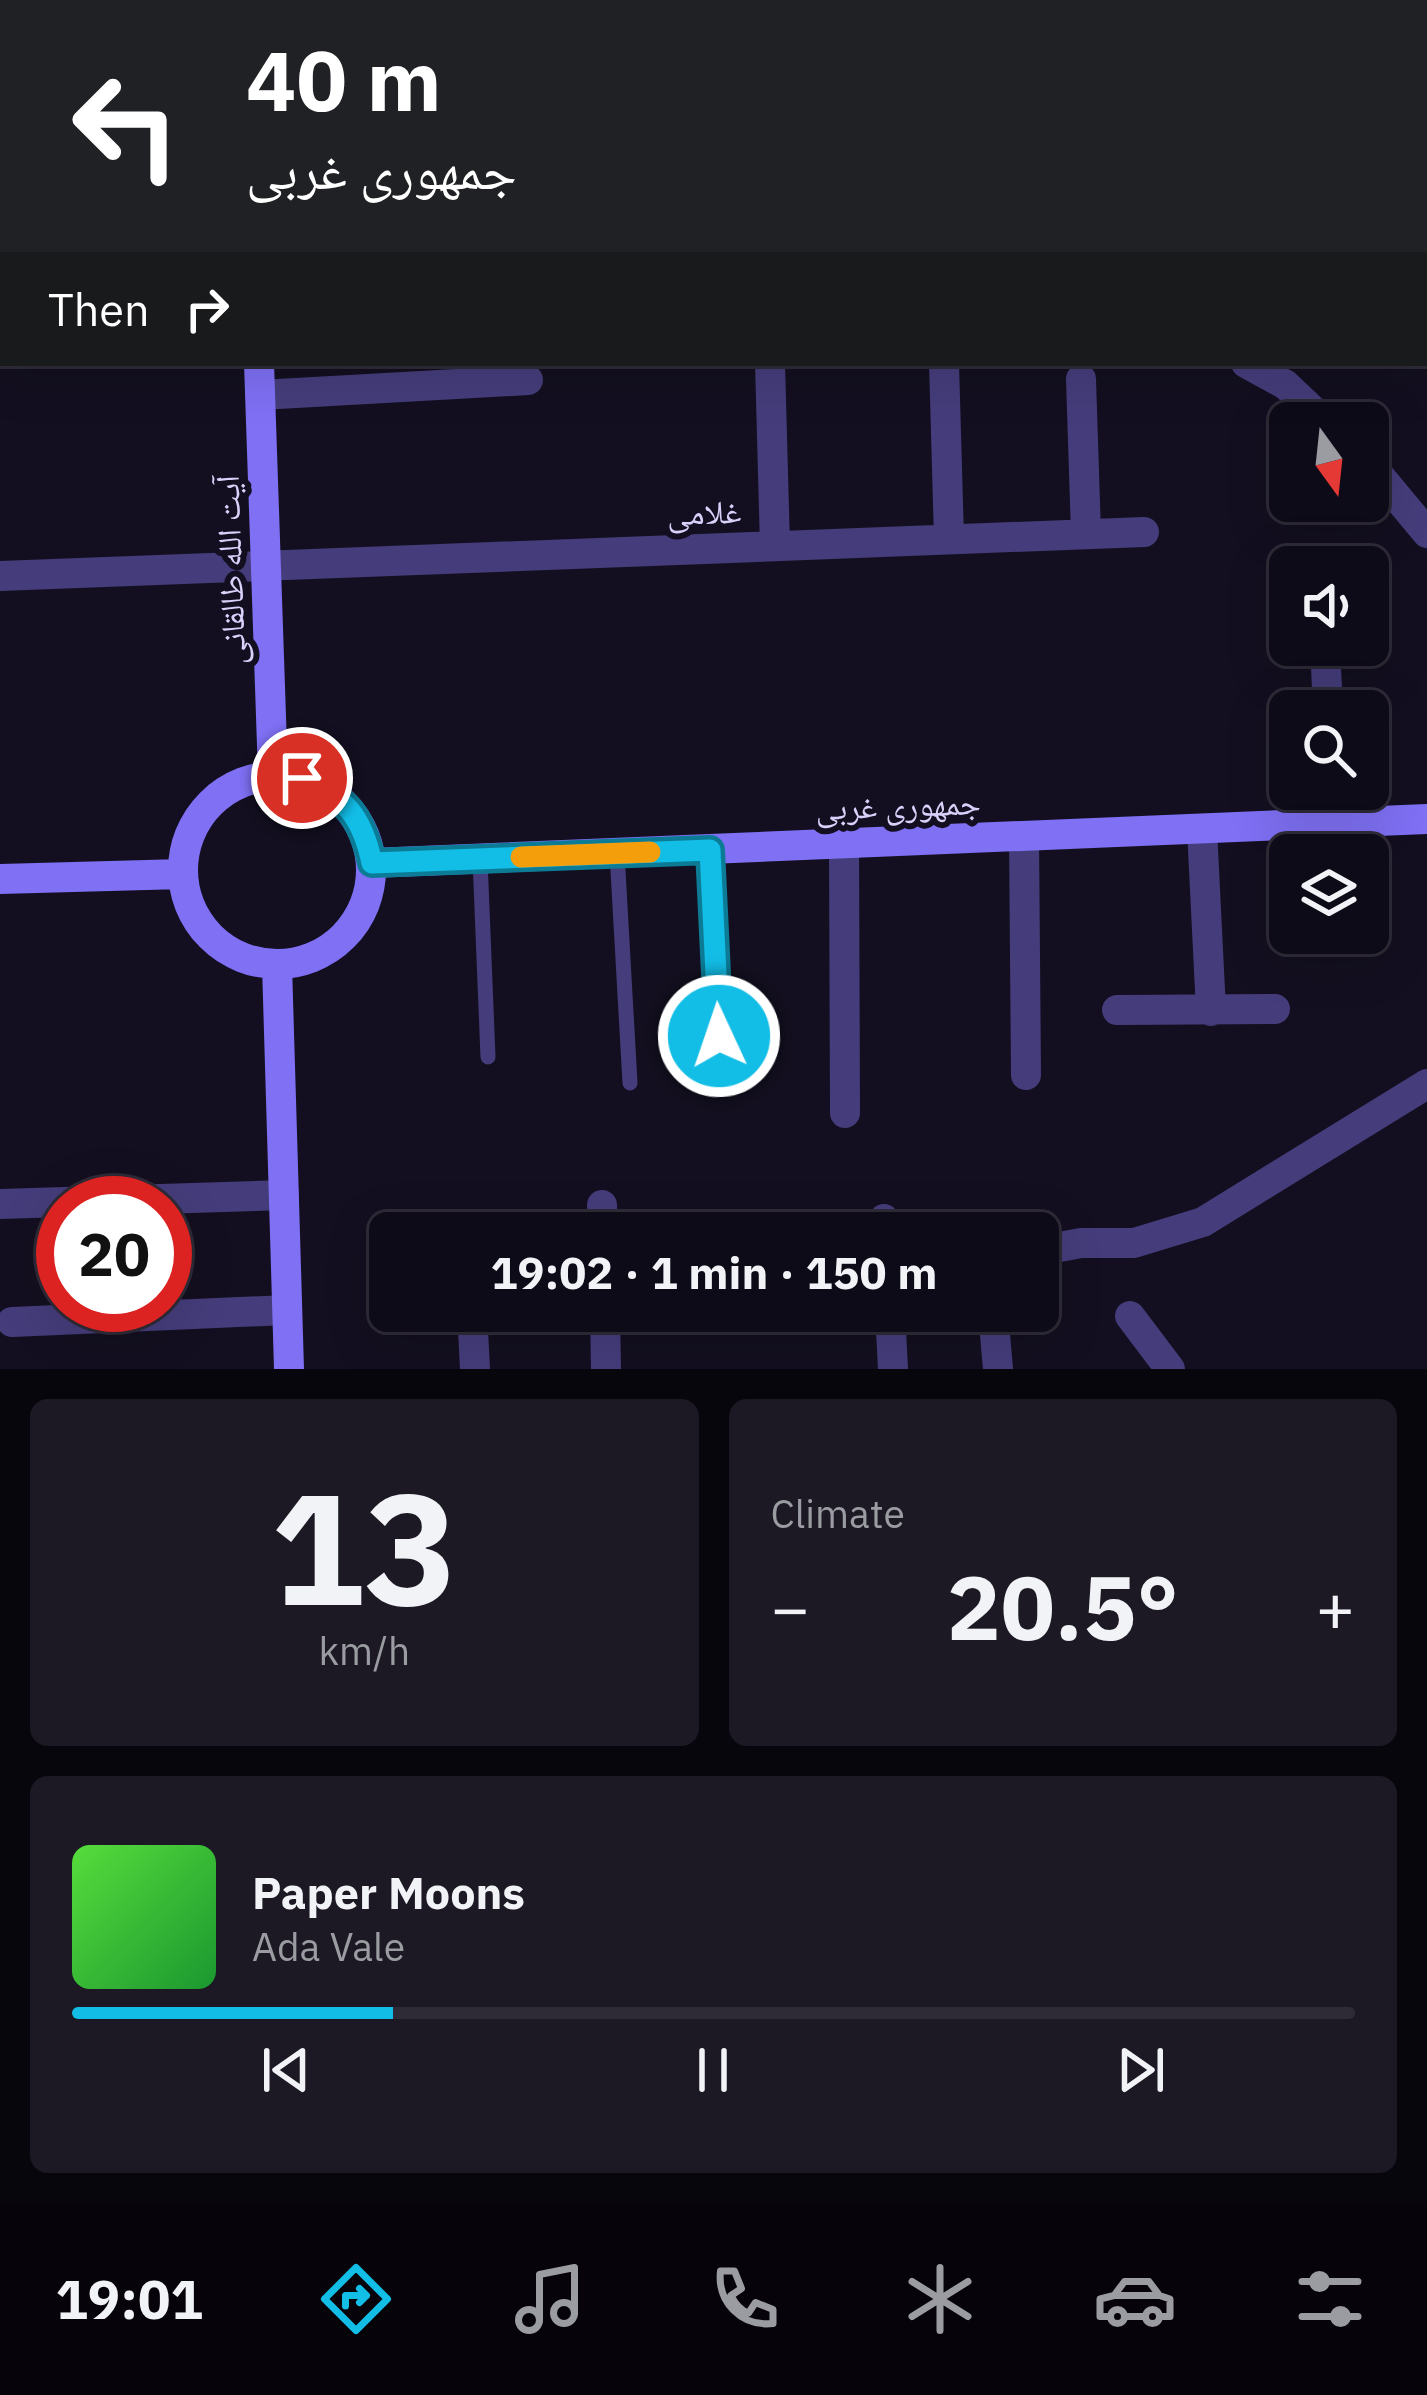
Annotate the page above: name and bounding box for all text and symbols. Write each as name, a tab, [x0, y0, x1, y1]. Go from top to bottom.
text: 40 m	[246, 25, 442, 134]
icon: left	[48, 48, 204, 204]
text: جمهوری غربی	[246, 134, 517, 204]
icon: right	[174, 276, 240, 342]
text: Then	[48, 280, 150, 338]
north arrow	[1269, 402, 1389, 522]
map controls	[1269, 402, 1389, 954]
street label: آیت الله طالقانی	[205, 473, 254, 665]
street label: غلامی	[666, 489, 742, 534]
button: sound	[1269, 546, 1389, 666]
button: search	[1269, 690, 1389, 810]
pin	[251, 727, 353, 829]
icon: arrive	[269, 745, 335, 811]
street label: جمهوری غربی	[815, 780, 981, 829]
button: layers	[1269, 834, 1389, 954]
position arrow	[656, 973, 782, 1099]
speed limit sign: 20	[36, 1176, 192, 1332]
text: 19:02 · 1 min · 150 m	[491, 1243, 937, 1301]
text: 13	[271, 1445, 458, 1648]
text: Climate	[771, 1488, 905, 1539]
text: 20.5°	[947, 1548, 1179, 1665]
text: −	[771, 1564, 810, 1650]
text: +	[1315, 1564, 1355, 1650]
text: km/h	[318, 1625, 410, 1676]
text: Paper Moons	[252, 1863, 525, 1921]
text: Ada Vale	[252, 1921, 405, 1972]
icon: previous	[253, 2037, 319, 2103]
icon: pause	[680, 2037, 746, 2103]
icon: next	[1108, 2037, 1174, 2103]
icon: directions	[314, 2257, 398, 2341]
icon: music	[508, 2257, 592, 2341]
icon: phone	[703, 2257, 787, 2341]
icon: climate	[898, 2257, 982, 2341]
icon: car	[1093, 2257, 1177, 2341]
icon: filters	[1288, 2257, 1372, 2341]
text: 19:01	[55, 2264, 203, 2334]

